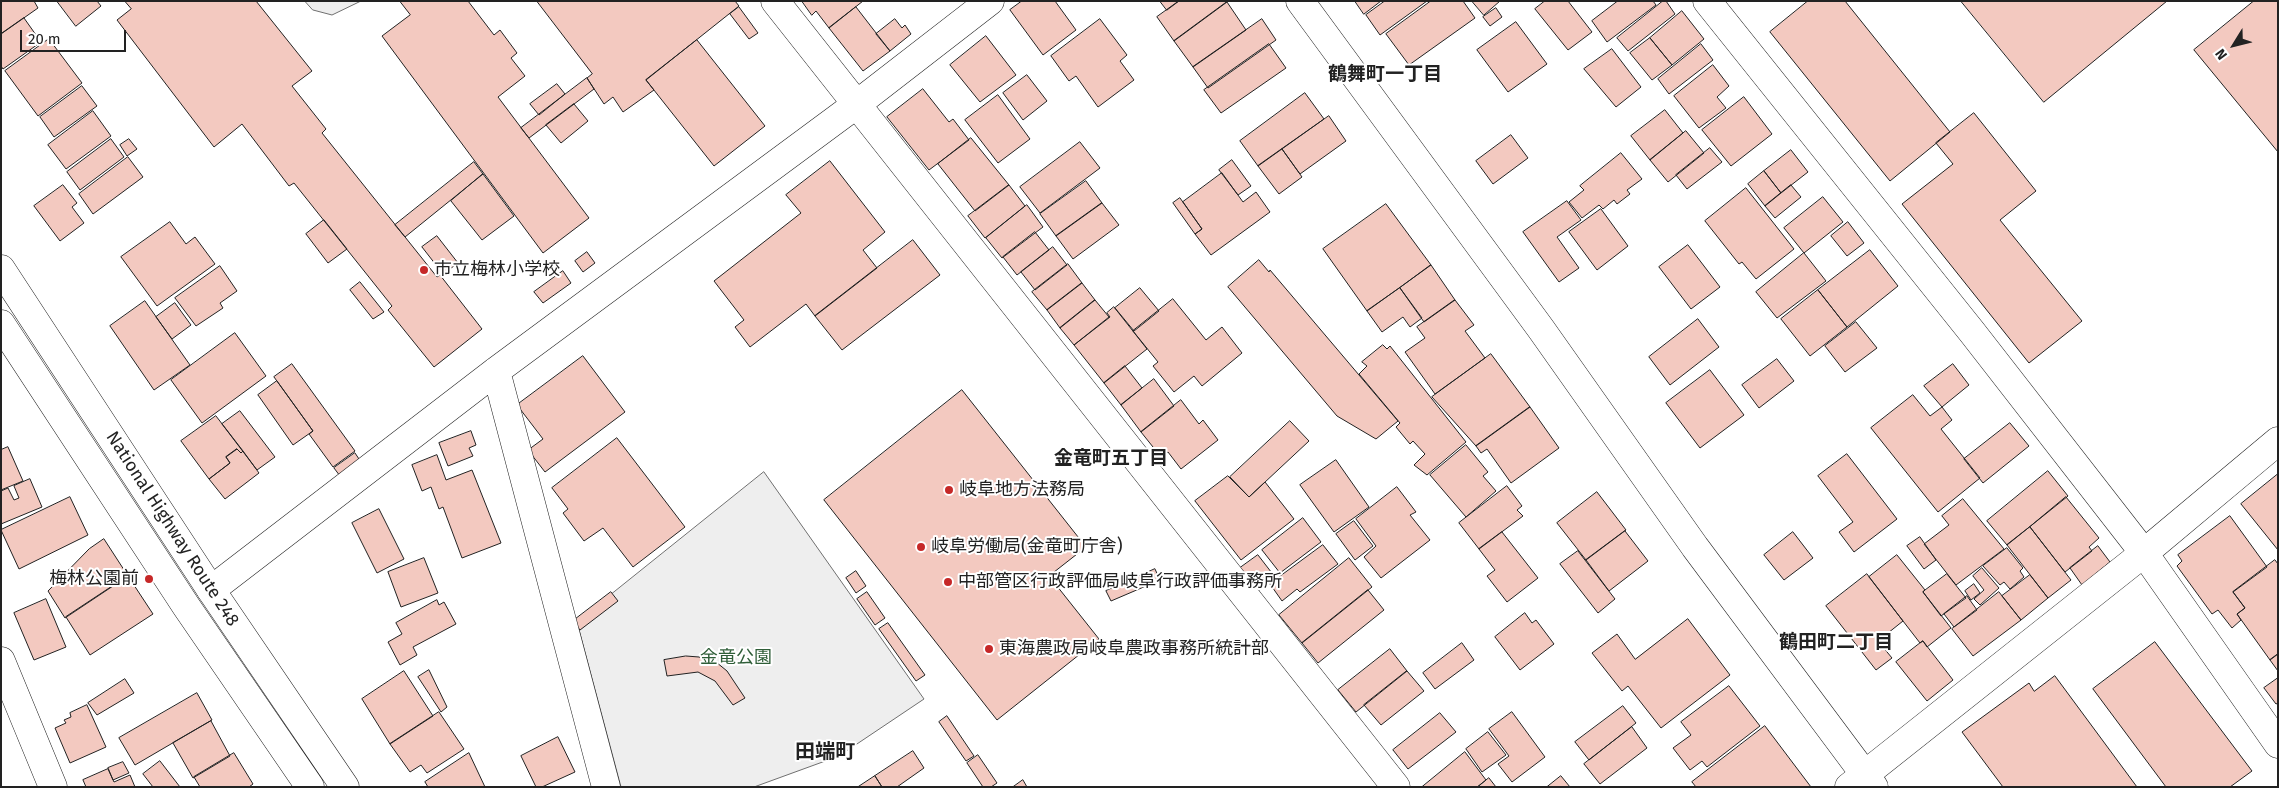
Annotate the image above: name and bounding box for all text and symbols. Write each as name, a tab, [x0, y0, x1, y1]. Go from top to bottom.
scale bar	[22, 20, 129, 52]
north arrow	[2209, 20, 2259, 70]
text: 20 m	[28, 30, 61, 48]
text: N	[2212, 45, 2231, 63]
district label: 鶴舞町一丁目	[1328, 64, 1442, 86]
place label: 市立梅林小学校	[434, 259, 560, 281]
marker: 市立梅林小学校	[418, 264, 430, 276]
street label: National Highway Route 248	[101, 428, 243, 630]
district label: 金竜町五丁目	[1054, 448, 1168, 470]
place label: 岐阜地方法務局	[959, 479, 1085, 501]
marker: 岐阜地方法務局	[943, 484, 955, 496]
place label: 岐阜労働局(金竜町庁舎)	[931, 536, 1123, 558]
marker: 岐阜労働局(金竜町庁舎)	[915, 541, 927, 553]
place label: 梅林公園前	[49, 568, 139, 590]
place label: 中部管区行政評価局岐阜行政評価事務所	[958, 571, 1282, 593]
marker: 梅林公園前	[143, 573, 155, 585]
marker: 中部管区行政評価局岐阜行政評価事務所	[942, 576, 954, 588]
district label: 鶴田町二丁目	[1779, 632, 1893, 654]
place label: 東海農政局岐阜農政事務所統計部	[999, 638, 1269, 660]
marker: 東海農政局岐阜農政事務所統計部	[983, 643, 995, 655]
park label: 金竜公園	[700, 647, 772, 669]
district label: 田端町	[795, 740, 855, 764]

